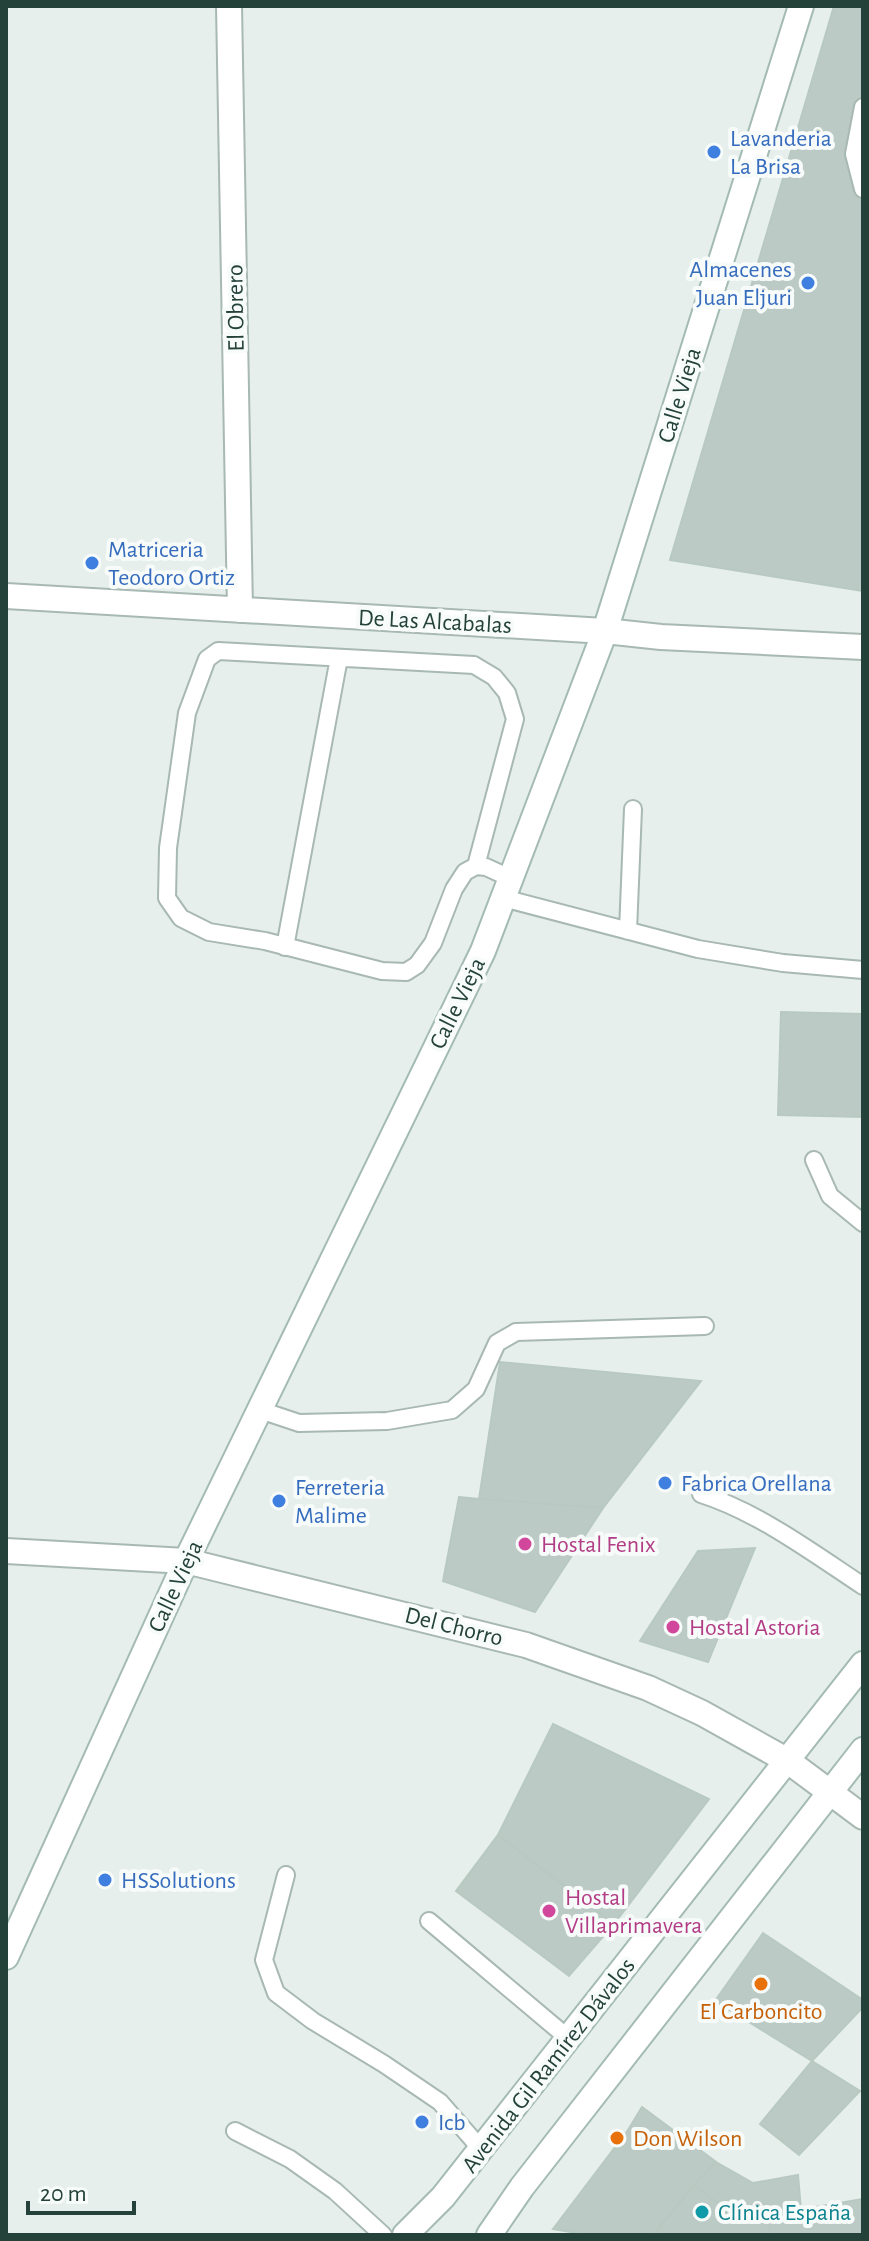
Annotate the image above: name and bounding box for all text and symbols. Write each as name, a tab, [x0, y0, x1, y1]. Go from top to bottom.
place label: Lavanderia La Brisa	[730, 127, 832, 179]
marker: Lavanderia La Brisa	[705, 143, 723, 161]
place label: Almacenes Juan Eljuri	[689, 258, 792, 310]
street label: El Obrero	[223, 264, 249, 352]
marker: Almacenes Juan Eljuri	[799, 274, 817, 292]
street label: Calle Vieja	[654, 345, 706, 446]
place label: Matriceria Teodoro Ortiz	[108, 538, 235, 590]
marker: Matriceria Teodoro Ortiz	[83, 554, 101, 572]
street label: De Las Alcabalas	[358, 606, 512, 638]
street label: Calle Vieja	[426, 954, 490, 1053]
place label: Fabrica Orellana	[681, 1472, 832, 1496]
marker: Fabrica Orellana	[656, 1474, 674, 1492]
place label: Ferreteria Malime	[295, 1476, 385, 1528]
marker: Ferreteria Malime	[270, 1492, 288, 1510]
place label: Hostal Fenix	[541, 1533, 656, 1557]
marker: Hostal Fenix	[516, 1535, 534, 1553]
street label: Calle Vieja	[144, 1537, 208, 1636]
street label: Del Chorro	[402, 1603, 505, 1651]
place label: Hostal Astoria	[689, 1616, 821, 1640]
marker: Hostal Astoria	[664, 1618, 682, 1636]
place label: HSSolutions	[121, 1869, 236, 1893]
marker: HSSolutions	[96, 1871, 114, 1889]
place label: Hostal Villaprimavera	[565, 1886, 702, 1938]
marker: Hostal Villaprimavera	[540, 1902, 558, 1920]
street label: Avenida Gil Ramírez Dávalos	[458, 1954, 640, 2177]
marker: El Carboncito	[752, 1975, 770, 1993]
place label: El Carboncito	[700, 2000, 822, 2024]
place label: Icb	[438, 2111, 466, 2135]
marker: Icb	[413, 2113, 431, 2131]
place label: Don Wilson	[633, 2127, 742, 2151]
marker: Don Wilson	[608, 2129, 626, 2147]
scale bar	[28, 2165, 134, 2215]
text: 20 m	[40, 2182, 87, 2206]
place label: Clínica España	[718, 2201, 851, 2225]
marker: Clínica España	[693, 2203, 711, 2221]

